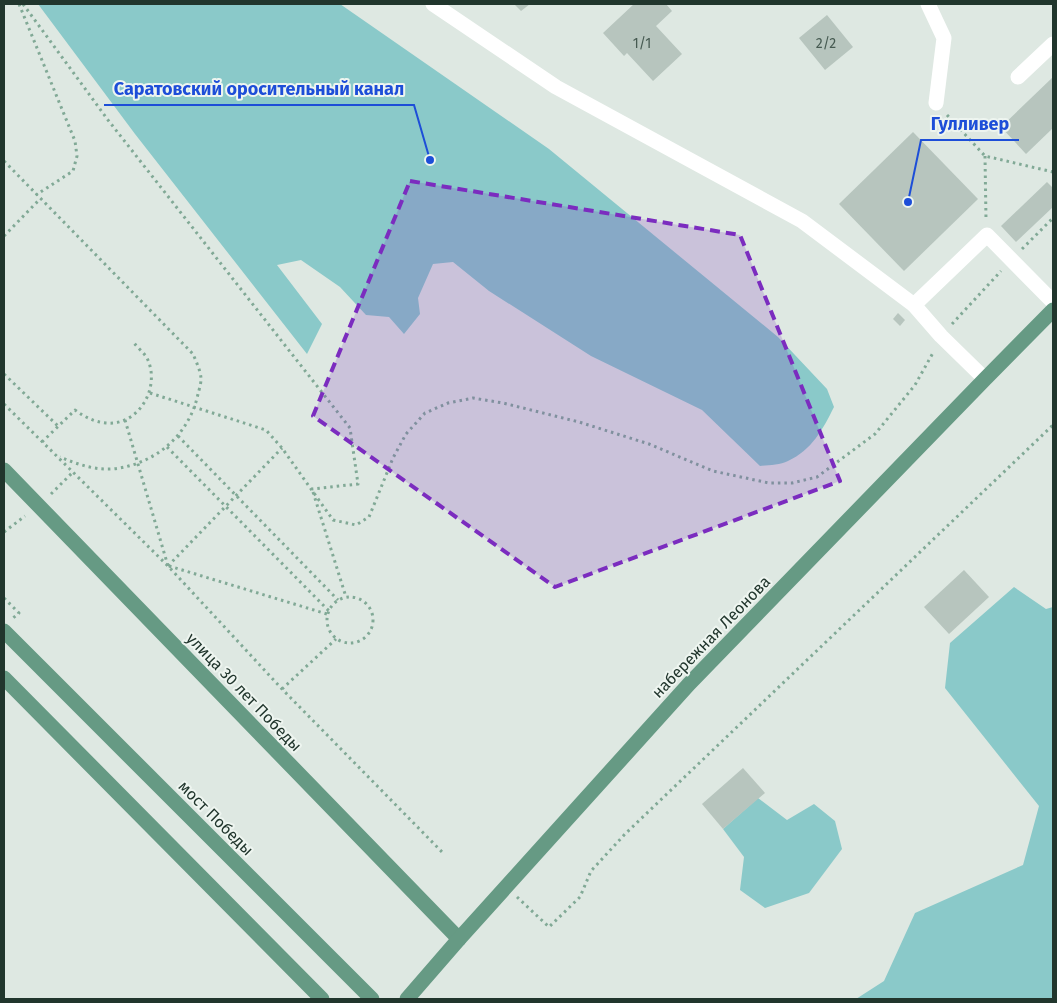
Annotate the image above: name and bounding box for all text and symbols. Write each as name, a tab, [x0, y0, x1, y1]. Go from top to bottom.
house number: 1/1	[633, 35, 651, 52]
house number: 2/2	[816, 35, 836, 52]
callout: Саратовский оросительный канал	[104, 72, 414, 105]
text: Саратовский оросительный канал	[114, 78, 404, 100]
callout: Гулливер	[921, 107, 1019, 140]
text: Гулливер	[931, 113, 1009, 135]
street label: набережная Леонова	[648, 572, 774, 702]
street label: улица 30 лет Победы	[182, 629, 306, 755]
street label: мост Победы	[175, 777, 257, 859]

